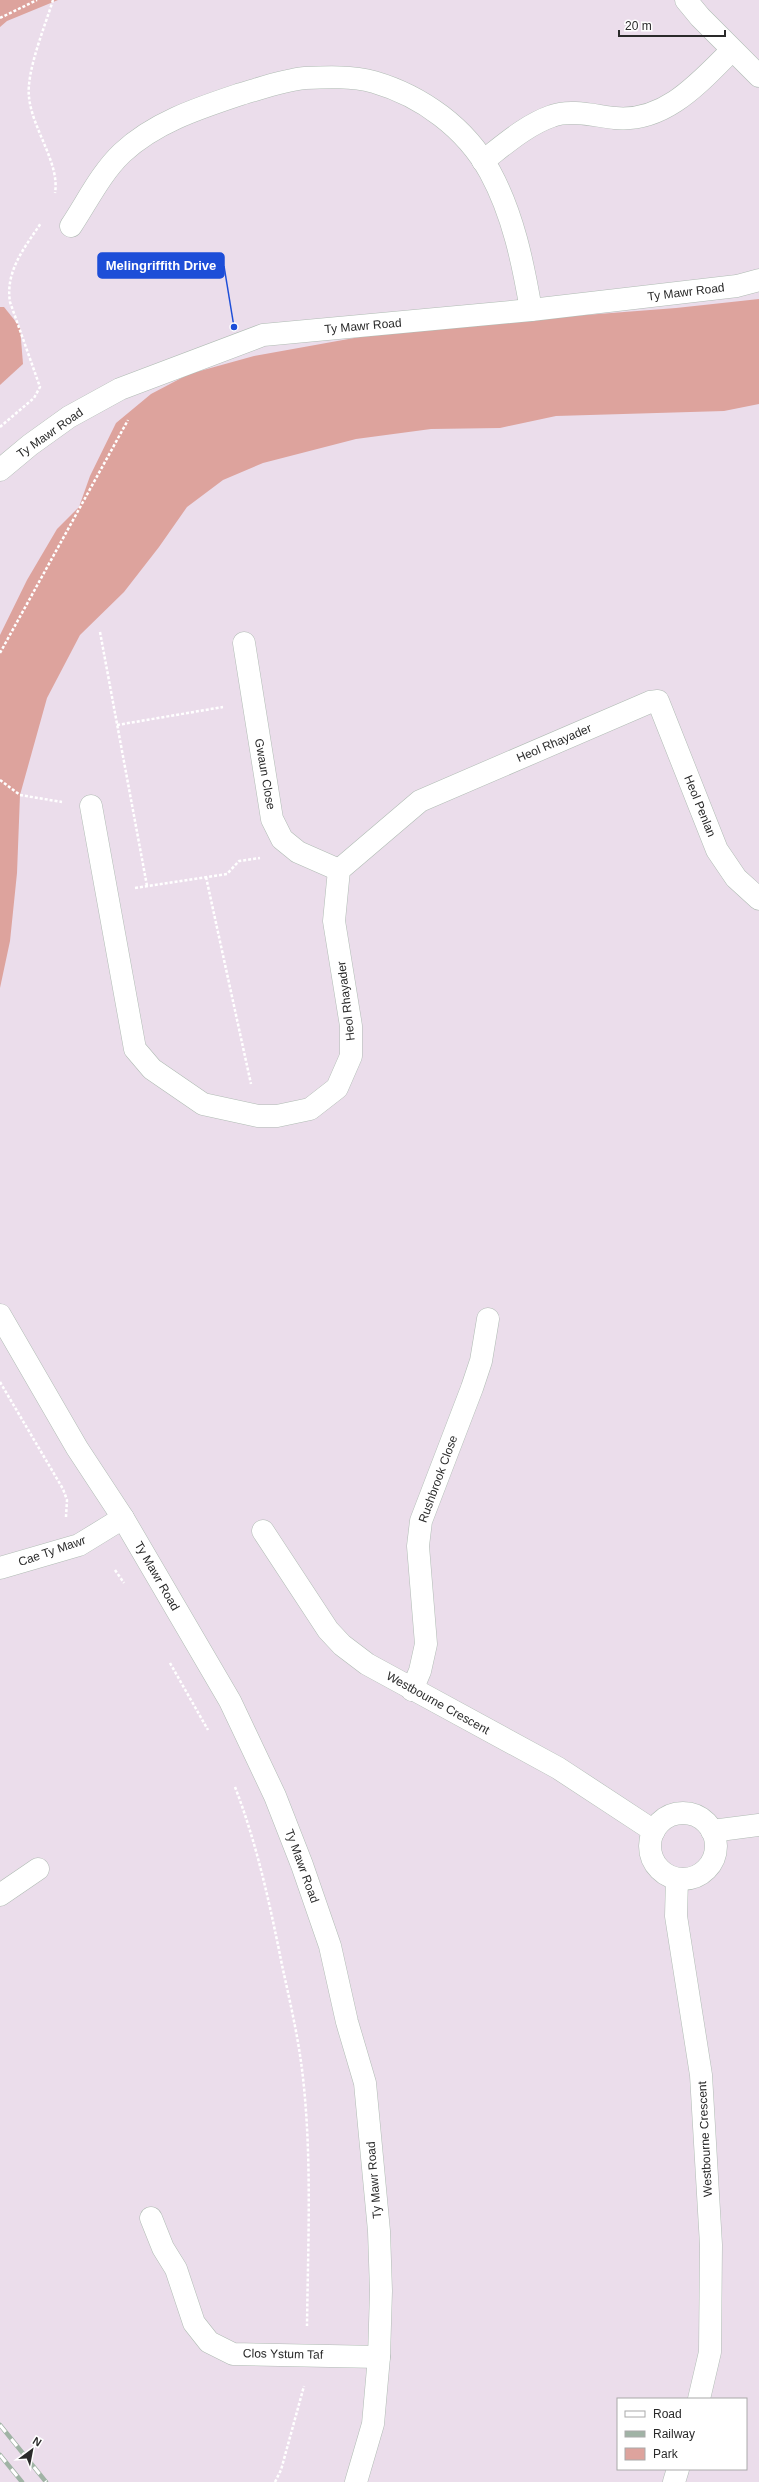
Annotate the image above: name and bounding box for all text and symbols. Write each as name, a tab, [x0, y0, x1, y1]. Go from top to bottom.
scale bar	[619, 12, 725, 38]
text: 20 m	[625, 19, 652, 33]
callout: Melingriffith Drive	[98, 253, 224, 278]
text: Melingriffith Drive	[106, 258, 216, 273]
street label: Ty Mawr Road	[647, 280, 725, 304]
street label: Ty Mawr Road	[324, 316, 402, 336]
street label: Ty Mawr Road	[14, 405, 86, 461]
street label: Heol Rhayader	[514, 721, 594, 765]
street label: Gwaun Close	[252, 737, 278, 811]
street label: Heol Penlan	[681, 773, 719, 839]
street label: Heol Rhayader	[334, 960, 358, 1042]
street label: Rushbrook Close	[416, 1433, 460, 1525]
street label: Cae Ty Mawr	[16, 1533, 88, 1569]
street label: Ty Mawr Road	[132, 1539, 182, 1613]
street label: Westbourne Crescent	[384, 1669, 493, 1738]
street label: Ty Mawr Road	[282, 1827, 322, 1905]
street label: Westbourne Crescent	[695, 2080, 715, 2197]
street label: Ty Mawr Road	[364, 2141, 384, 2219]
street label: Clos Ystum Taf	[243, 2346, 324, 2362]
legend	[617, 2398, 747, 2470]
text: Road	[653, 2407, 682, 2421]
text: Railway	[653, 2427, 695, 2441]
north arrow	[12, 2430, 52, 2470]
text: N	[31, 2434, 44, 2449]
text: Park	[653, 2447, 679, 2461]

